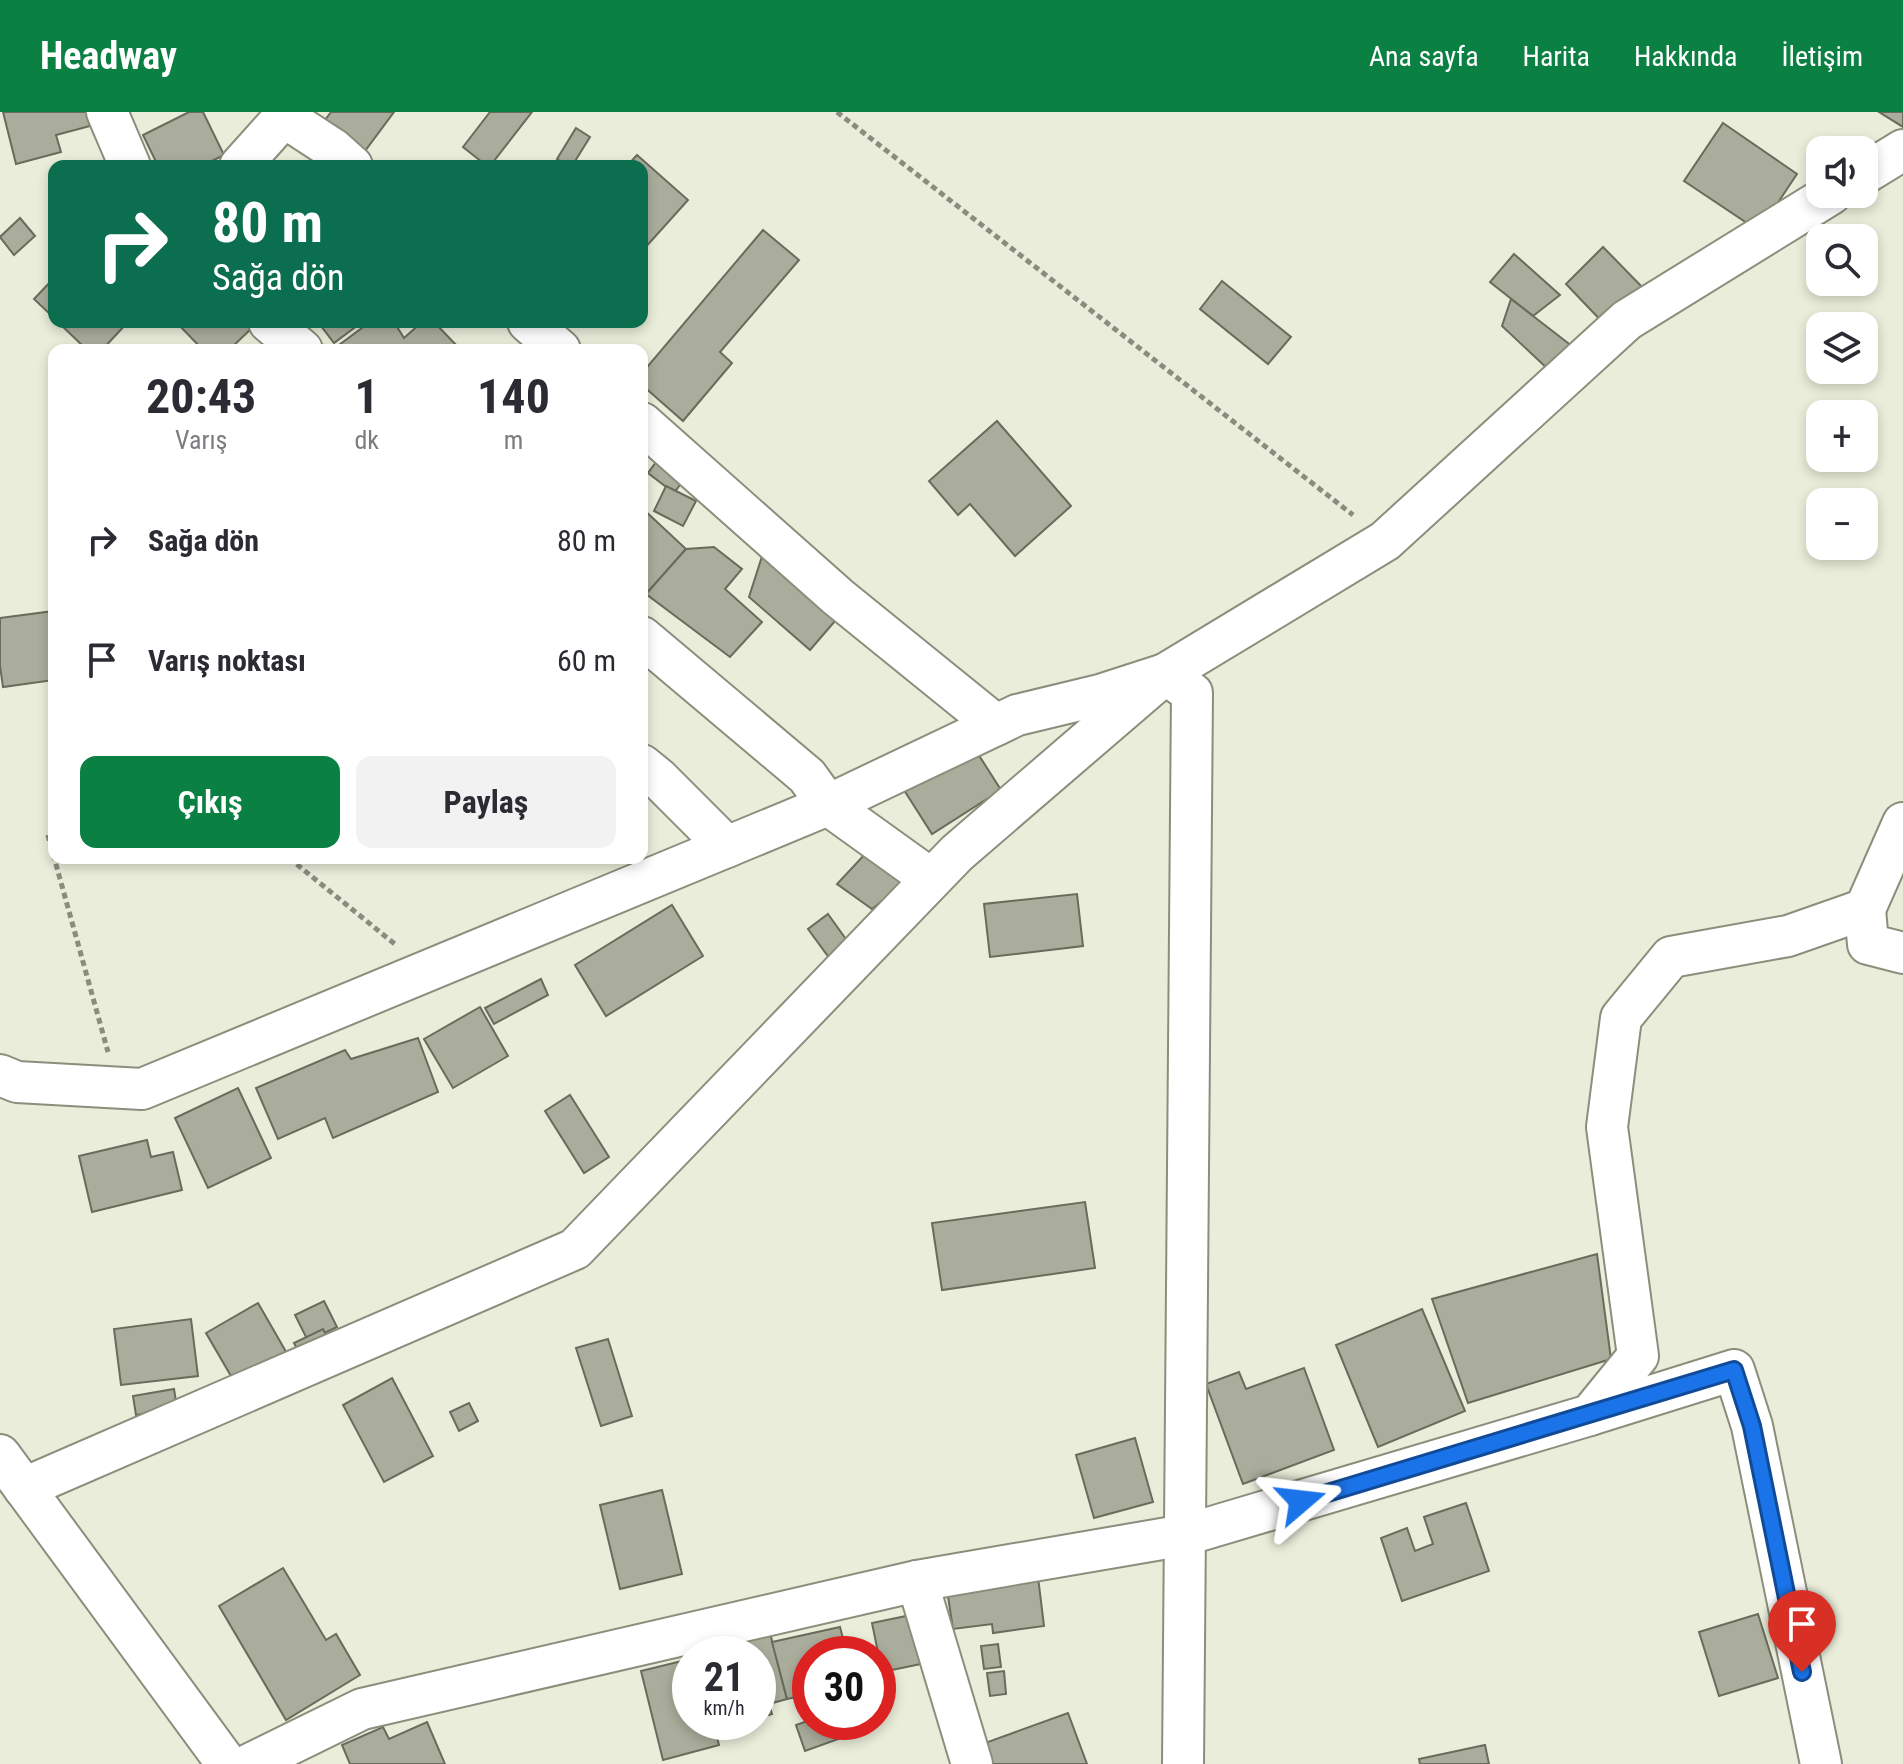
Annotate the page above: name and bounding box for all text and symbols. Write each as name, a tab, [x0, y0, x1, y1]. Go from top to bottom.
text: Headway	[40, 34, 177, 78]
text: Ana sayfa	[1369, 40, 1479, 73]
text: Harita	[1523, 40, 1590, 73]
text: Hakkında	[1634, 40, 1737, 73]
text: İletişim	[1781, 40, 1863, 73]
map controls	[1806, 136, 1878, 560]
button: sound	[1806, 136, 1878, 208]
text: 80 m	[212, 190, 323, 256]
icon: right	[80, 192, 184, 296]
button: search	[1806, 224, 1878, 296]
text: Sağa dön	[212, 257, 345, 299]
button: layers	[1806, 312, 1878, 384]
text: 20:43	[146, 368, 256, 425]
text: 1	[355, 368, 379, 425]
text: 140	[477, 368, 550, 425]
button: +	[1806, 400, 1878, 472]
text: Varış	[175, 425, 227, 455]
text: dk	[354, 425, 379, 455]
text: m	[504, 425, 523, 455]
button: −	[1806, 488, 1878, 560]
icon: right	[80, 518, 124, 562]
text: Sağa dön	[148, 523, 259, 558]
text: 80 m	[557, 523, 616, 558]
icon: arrive	[80, 638, 124, 682]
text: Varış noktası	[148, 643, 306, 678]
text: 60 m	[557, 643, 616, 678]
button: Çıkış	[80, 756, 340, 848]
button: Paylaş	[356, 756, 616, 848]
position arrow	[1259, 1459, 1343, 1543]
pin	[1768, 1590, 1836, 1672]
icon: arrive	[1780, 1602, 1824, 1646]
speed limit sign: 30	[792, 1636, 896, 1740]
text: 21	[704, 1654, 744, 1701]
text: km/h	[703, 1696, 745, 1720]

